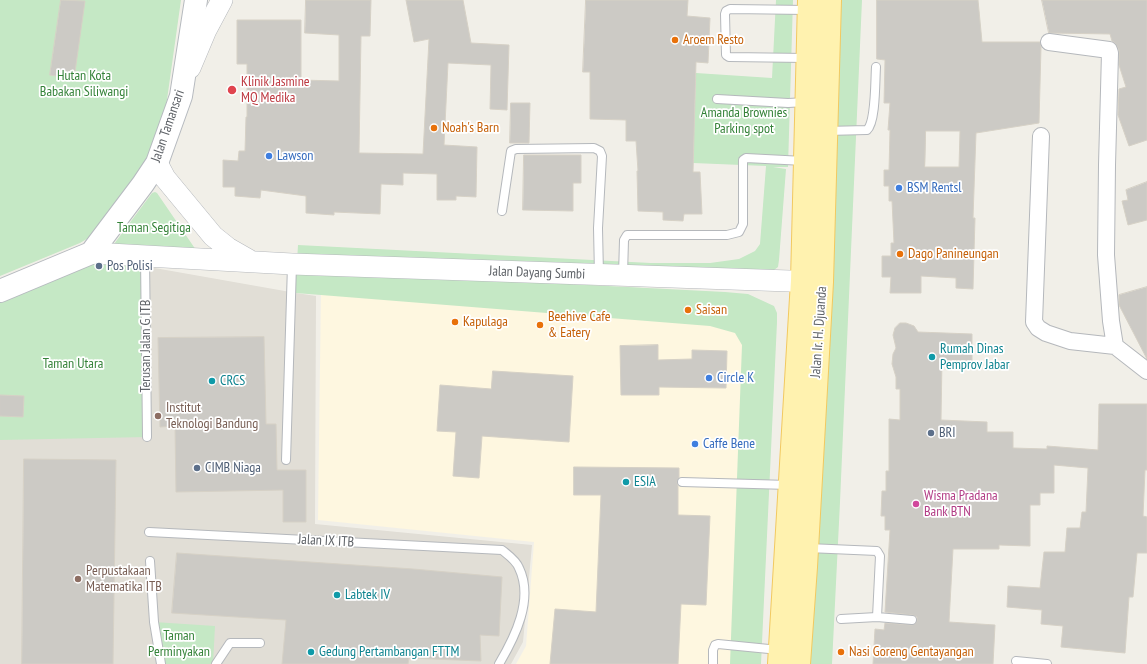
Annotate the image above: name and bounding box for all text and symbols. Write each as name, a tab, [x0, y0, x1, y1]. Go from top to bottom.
place label: Aroem Resto	[683, 32, 744, 48]
marker: Aroem Resto	[670, 35, 680, 45]
park label: Hutan Kota Babakan Siliwangi	[40, 68, 128, 100]
place label: Klinik Jasmine MQ Medika	[241, 74, 310, 106]
marker: Klinik Jasmine MQ Medika	[226, 84, 238, 96]
street label: Jalan Tamansari	[148, 87, 188, 165]
park label: Amanda Brownies Parking spot	[701, 105, 787, 138]
place label: Noah's Barn	[442, 120, 499, 136]
marker: Noah's Barn	[429, 123, 439, 133]
place label: Lawson	[277, 148, 313, 164]
marker: Lawson	[264, 151, 274, 161]
place label: BSM Rentsl	[907, 180, 961, 196]
marker: BSM Rentsl	[894, 183, 904, 193]
park label: Taman Segitiga	[117, 220, 191, 236]
place label: Dago Panineungan	[908, 246, 999, 262]
marker: Dago Panineungan	[895, 249, 905, 259]
place label: Pos Polisi	[107, 258, 153, 274]
marker: Pos Polisi	[94, 261, 104, 271]
street label: Jalan Dayang Sumbi	[489, 263, 585, 283]
street label: Jalan Ir. H. Djuanda	[807, 286, 831, 378]
street label: Terusan Jalan G ITB	[138, 300, 154, 392]
place label: Saisan	[696, 302, 727, 318]
marker: Saisan	[683, 305, 693, 315]
place label: Beehive Cafe & Eatery	[548, 309, 611, 342]
place label: Kapulaga	[463, 314, 508, 330]
marker: Kapulaga	[450, 317, 460, 327]
marker: Beehive Cafe & Eatery	[535, 320, 545, 330]
place label: Rumah Dinas Pemprov Jabar	[940, 341, 1010, 374]
marker: Rumah Dinas Pemprov Jabar	[927, 352, 937, 362]
park label: Taman Utara	[43, 356, 103, 372]
place label: Circle K	[717, 370, 754, 386]
place label: CRCS	[220, 373, 245, 389]
marker: Circle K	[704, 373, 714, 383]
marker: CRCS	[207, 376, 217, 386]
place label: Institut Teknologi Bandung	[166, 400, 258, 432]
marker: Institut Teknologi Bandung	[153, 411, 163, 421]
place label: BRI	[939, 425, 956, 441]
marker: BRI	[926, 428, 936, 438]
place label: Caffe Bene	[703, 436, 755, 452]
marker: Caffe Bene	[690, 439, 700, 449]
place label: CIMB Niaga	[205, 460, 261, 476]
marker: CIMB Niaga	[192, 463, 202, 473]
place label: ESIA	[634, 474, 656, 490]
marker: ESIA	[621, 477, 631, 487]
place label: Wisma Pradana Bank BTN	[924, 488, 998, 520]
marker: Wisma Pradana Bank BTN	[911, 499, 921, 509]
street label: Jalan IX ITB	[297, 531, 355, 551]
place label: Perpustakaan Matematika ITB	[86, 563, 162, 596]
marker: Perpustakaan Matematika ITB	[73, 574, 83, 584]
place label: Labtek IV	[345, 587, 390, 603]
marker: Labtek IV	[332, 590, 342, 600]
park label: Taman Perminyakan	[148, 628, 210, 660]
place label: Gedung Pertambangan FTTM	[319, 644, 459, 660]
place label: Nasi Goreng Gentayangan	[849, 644, 974, 660]
marker: Gedung Pertambangan FTTM	[306, 647, 316, 657]
marker: Nasi Goreng Gentayangan	[836, 647, 846, 657]

